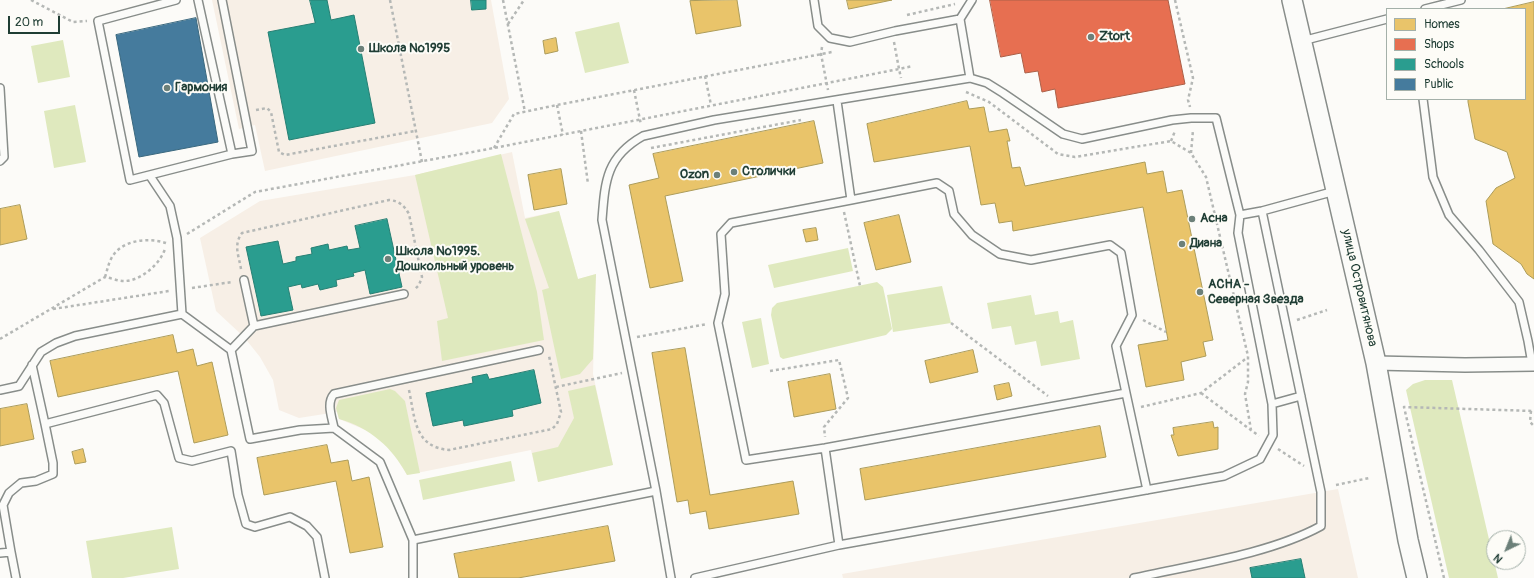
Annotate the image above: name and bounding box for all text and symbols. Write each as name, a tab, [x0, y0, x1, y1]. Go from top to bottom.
scale bar	[10, 8, 62, 34]
legend	[1386, 8, 1526, 100]
text: 20 m	[15, 15, 43, 30]
text: Homes	[1424, 17, 1460, 32]
place label: Ztort	[1099, 29, 1130, 45]
marker: Ztort	[1086, 32, 1096, 42]
text: Shops	[1424, 37, 1454, 52]
place label: Школа №1995	[369, 41, 450, 57]
marker: Школа №1995	[356, 44, 366, 54]
text: Schools	[1424, 57, 1464, 72]
text: Public	[1424, 77, 1454, 92]
place label: Гармония	[175, 80, 227, 96]
marker: Гармония	[162, 83, 172, 93]
place label: Столички	[742, 164, 795, 180]
place label: Ozon	[680, 167, 709, 183]
marker: Столички	[729, 167, 739, 177]
marker: Ozon	[712, 170, 722, 180]
place label: Асна	[1200, 211, 1228, 227]
marker: Асна	[1187, 214, 1197, 224]
street label: улица Островитянова	[1338, 228, 1380, 348]
place label: Диана	[1190, 236, 1222, 252]
marker: Диана	[1177, 239, 1187, 249]
place label: Школа №1995. Дошкольный уровень	[396, 244, 514, 275]
marker: Школа №1995. Дошкольный уровень	[383, 254, 393, 264]
place label: АСНА - Северная Звезда	[1208, 277, 1304, 308]
marker: АСНА - Северная Звезда	[1195, 287, 1205, 297]
north arrow	[1486, 530, 1526, 570]
text: N	[1491, 551, 1505, 566]

